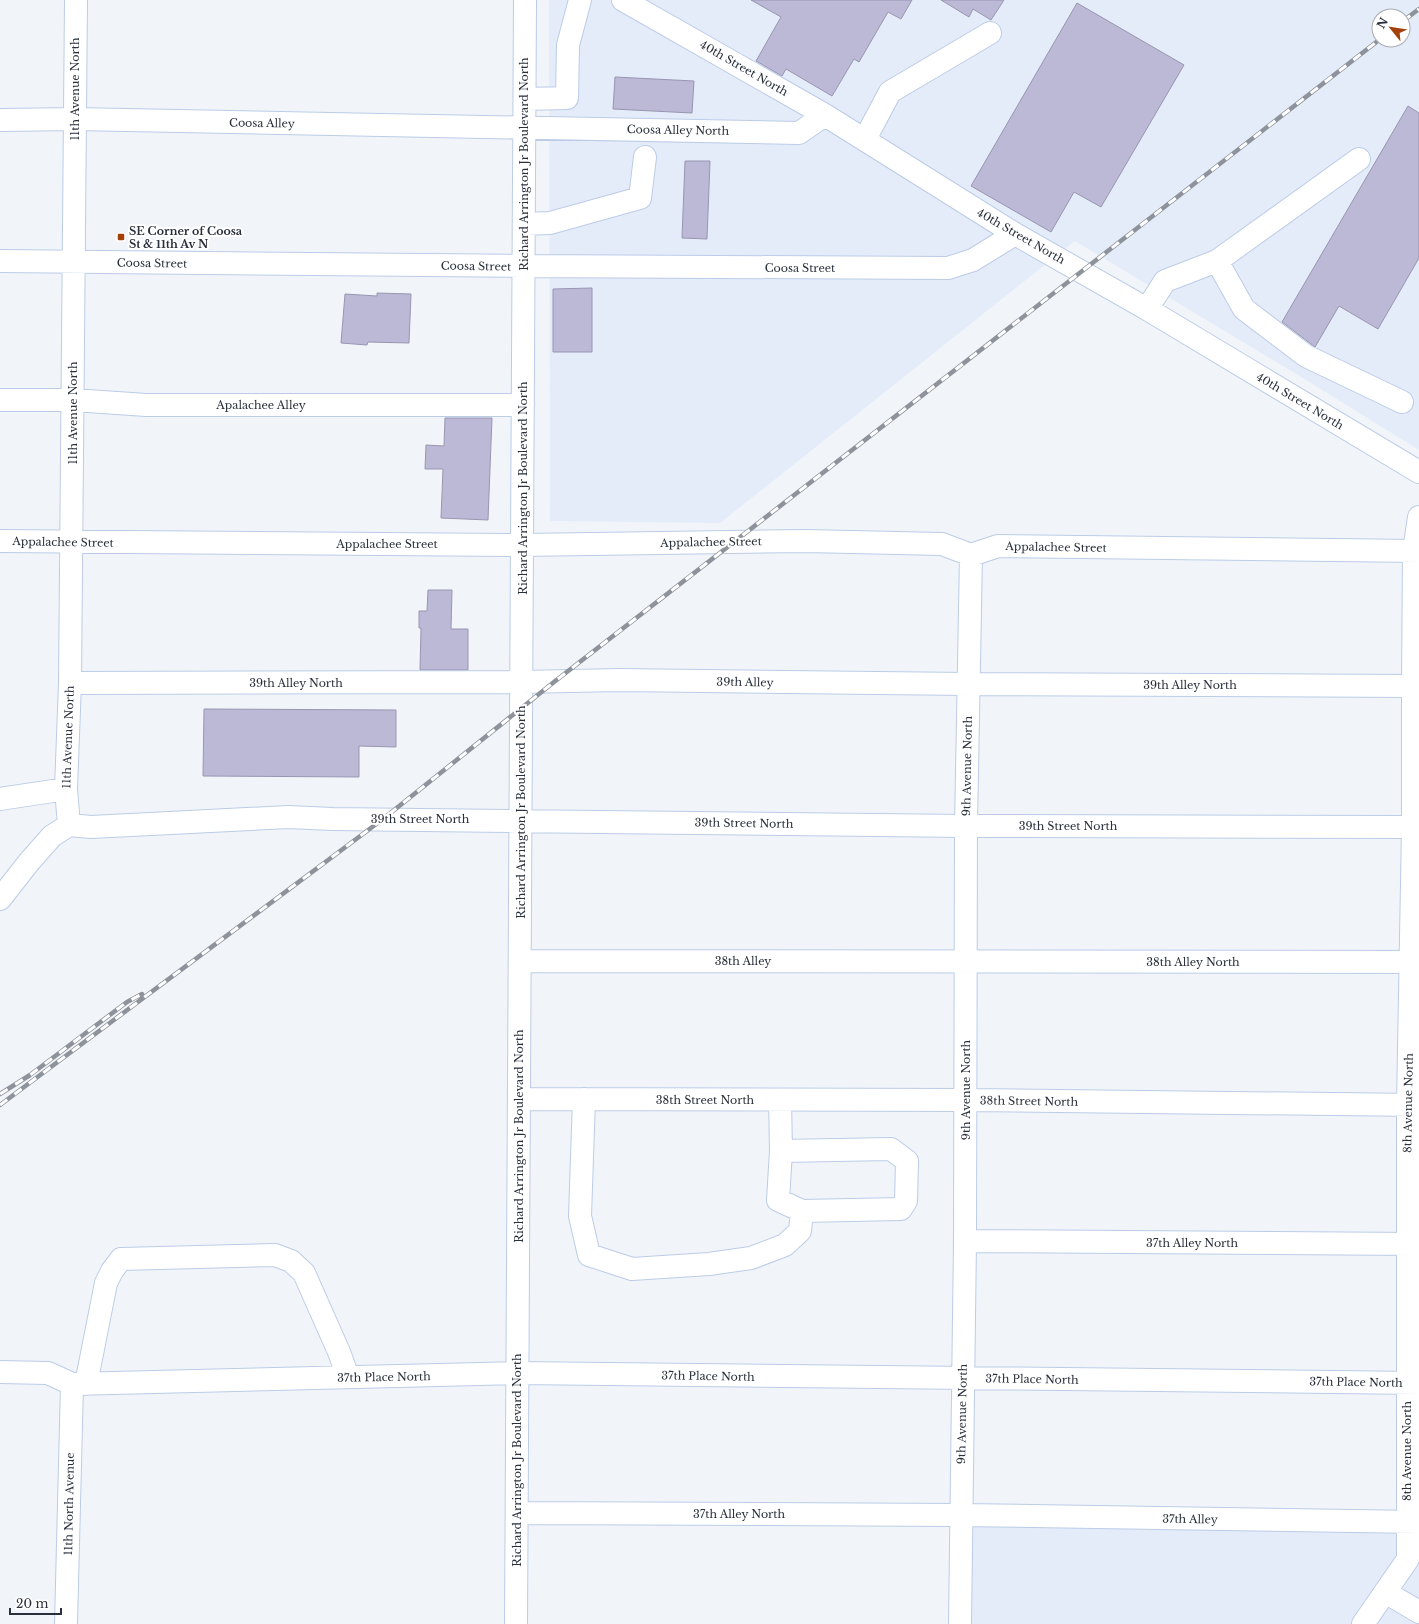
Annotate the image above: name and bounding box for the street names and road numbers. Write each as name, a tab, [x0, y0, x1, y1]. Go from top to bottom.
street label: 11th Avenue North	[68, 37, 82, 141]
street label: 40th Street North	[698, 37, 791, 99]
street label: Richard Arrington Jr Boulevard North	[517, 57, 531, 271]
street label: Coosa Alley	[229, 115, 295, 131]
street label: Coosa Alley North	[627, 122, 730, 138]
street label: 40th Street North	[975, 205, 1068, 267]
street label: Coosa Street	[117, 255, 188, 271]
street label: Coosa Street	[441, 258, 512, 274]
street label: Coosa Street	[765, 261, 836, 275]
street label: 11th Avenue North	[66, 361, 80, 465]
street label: 40th Street North	[1254, 369, 1346, 433]
street label: Richard Arrington Jr Boulevard North	[516, 381, 530, 595]
street label: Apalachee Alley	[215, 398, 306, 412]
street label: Appalachee Street	[11, 534, 115, 550]
street label: Appalachee Street	[659, 534, 763, 550]
street label: Appalachee Street	[335, 537, 439, 551]
street label: Appalachee Street	[1004, 539, 1108, 555]
street label: 39th Alley	[716, 675, 774, 689]
street label: 39th Alley North	[249, 676, 343, 690]
street label: 39th Alley North	[1143, 678, 1237, 692]
street label: 11th Avenue North	[59, 685, 77, 789]
street label: Richard Arrington Jr Boulevard North	[514, 705, 528, 919]
street label: 9th Avenue North	[959, 715, 975, 816]
street label: 39th Street North	[371, 812, 470, 826]
street label: 39th Street North	[695, 815, 794, 831]
street label: 39th Street North	[1019, 819, 1118, 833]
street label: 38th Alley	[715, 954, 771, 968]
street label: 38th Alley North	[1146, 955, 1240, 969]
street label: Richard Arrington Jr Boulevard North	[512, 1029, 526, 1243]
street label: 9th Avenue North	[959, 1039, 973, 1140]
street label: 8th Avenue North	[1400, 1053, 1416, 1153]
street label: 38th Street North	[656, 1093, 755, 1107]
street label: 38th Street North	[980, 1093, 1079, 1109]
street label: 37th Alley North	[1146, 1236, 1239, 1250]
street label: Richard Arrington Jr Boulevard North	[510, 1353, 524, 1567]
street label: 9th Avenue North	[954, 1363, 970, 1464]
street label: 37th Place North	[661, 1368, 755, 1384]
street label: 37th Place North	[337, 1369, 431, 1385]
street label: 37th Place North	[985, 1371, 1079, 1387]
street label: 37th Place North	[1309, 1374, 1403, 1390]
street label: 8th Avenue North	[1400, 1401, 1414, 1501]
street label: 11th North Avenue	[61, 1452, 77, 1556]
street label: 37th Alley North	[693, 1507, 786, 1521]
street label: 37th Alley	[1162, 1512, 1218, 1526]

